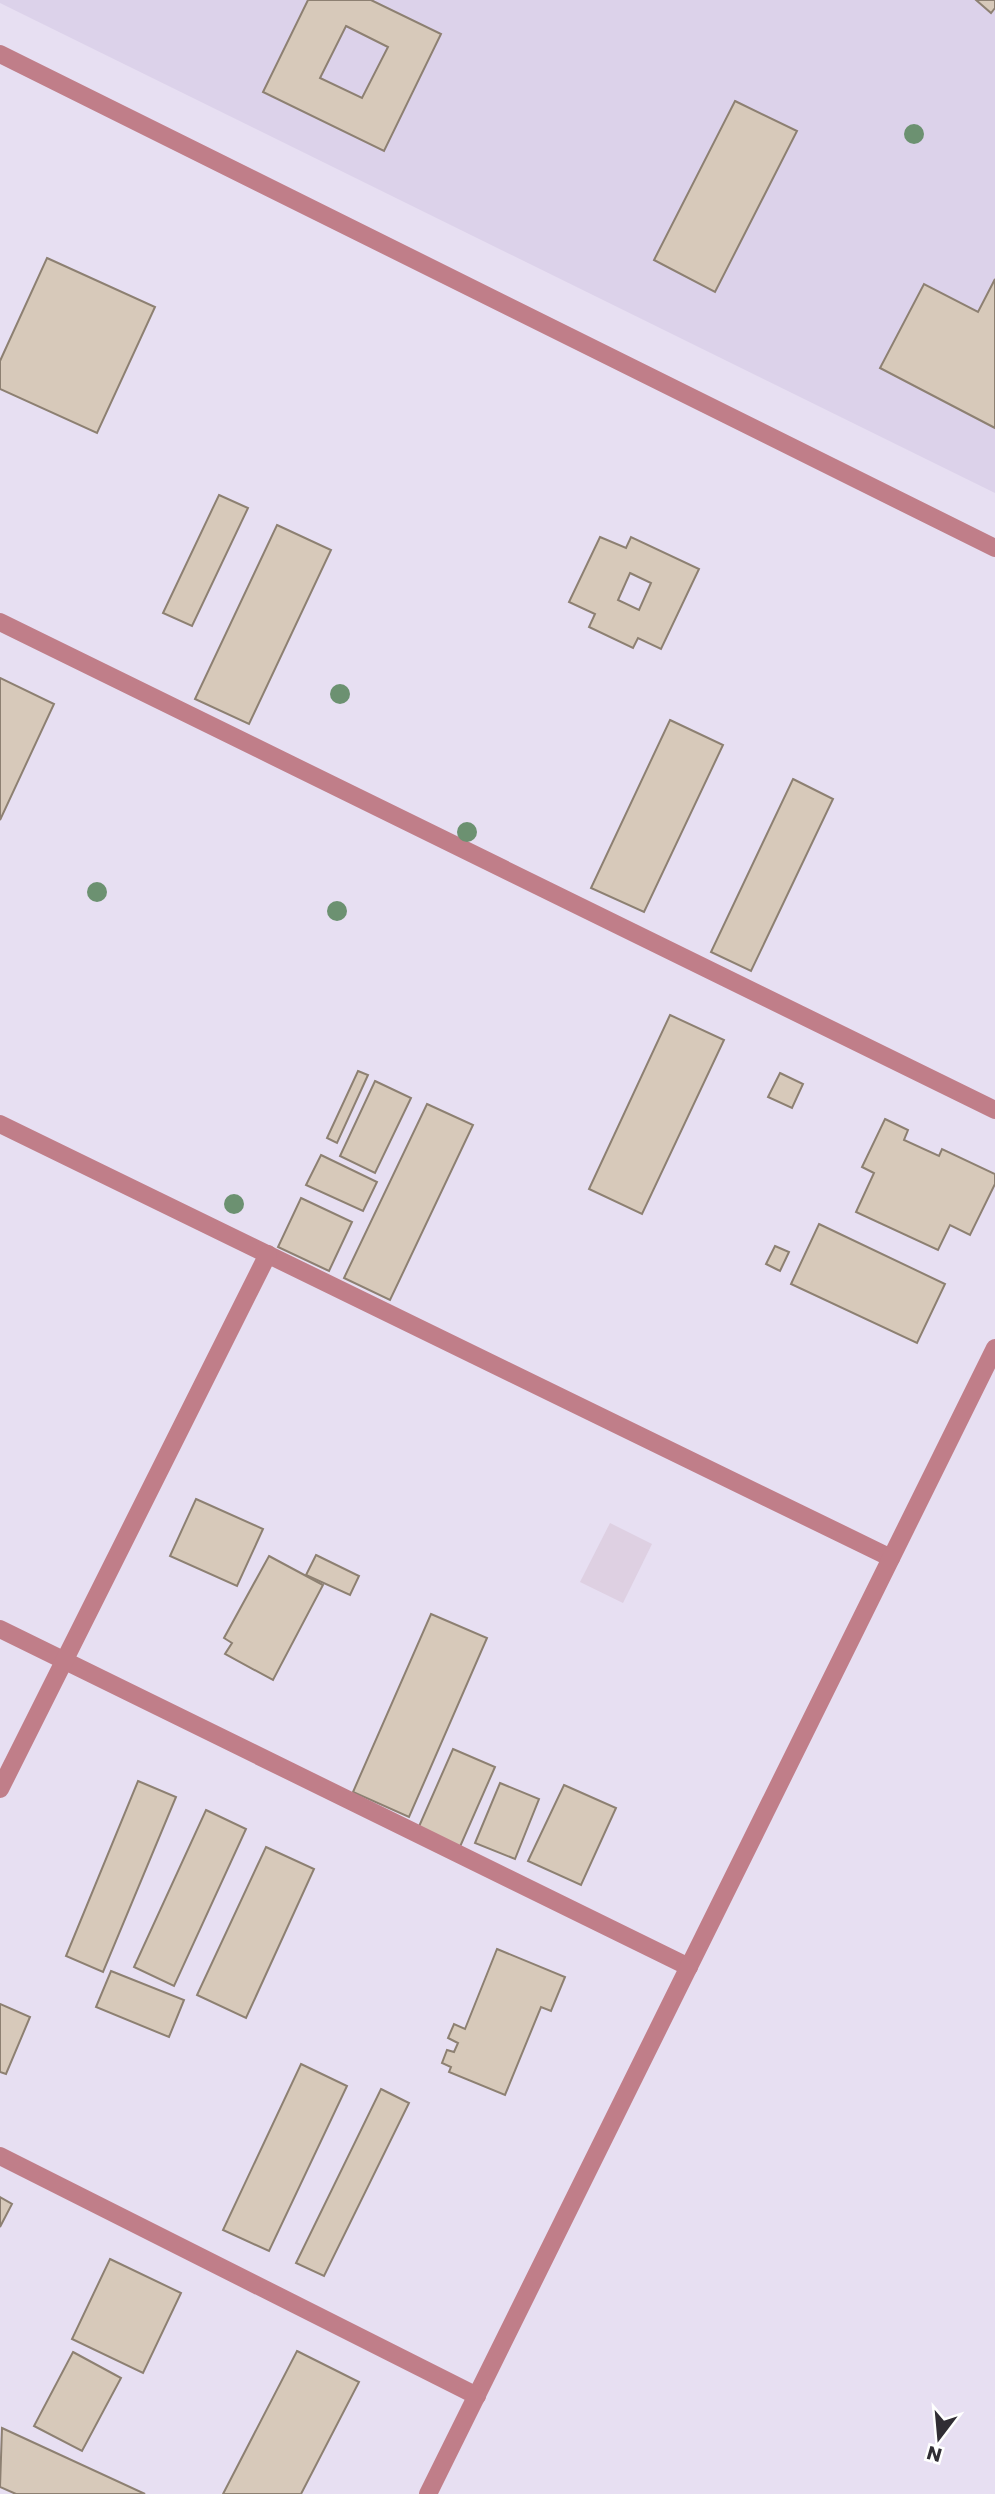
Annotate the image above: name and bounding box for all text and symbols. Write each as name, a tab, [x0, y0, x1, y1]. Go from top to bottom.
north arrow	[904, 2403, 974, 2473]
text: N	[924, 2439, 945, 2469]

